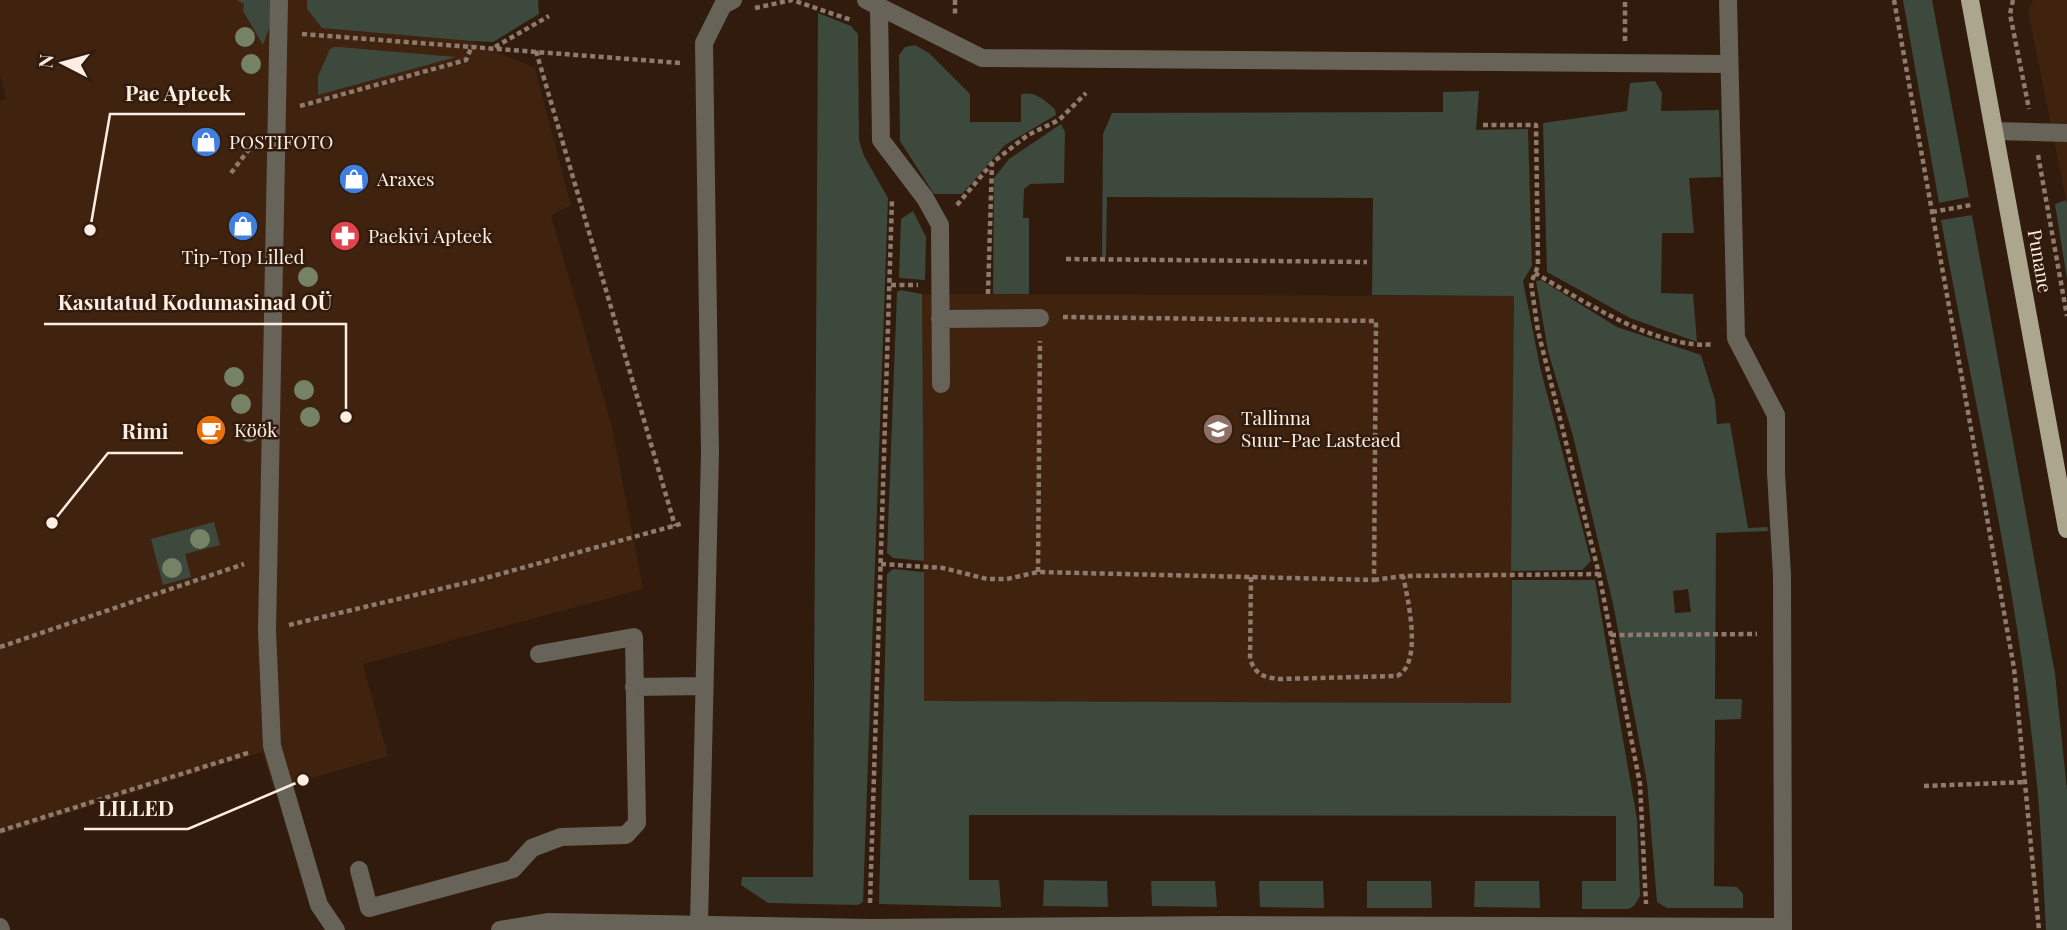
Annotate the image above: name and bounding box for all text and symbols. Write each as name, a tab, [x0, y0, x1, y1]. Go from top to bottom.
north arrow	[28, 28, 98, 98]
text: N	[31, 53, 59, 69]
callout: Pae Apteek	[110, 72, 245, 114]
text: Pae Apteek	[125, 78, 232, 106]
shop icon: POSTIFOTO	[189, 125, 223, 159]
place label: POSTIFOTO	[229, 128, 333, 154]
shop icon: Araxes	[337, 162, 371, 196]
place label: Araxes	[376, 165, 435, 191]
shop icon: Tip-Top Lilled	[226, 209, 260, 243]
pharmacy icon: Paekivi Apteek	[328, 219, 362, 253]
place label: Paekivi Apteek	[368, 222, 493, 248]
street label: Punane	[2023, 227, 2059, 295]
place label: Tip-Top Lilled	[181, 243, 305, 269]
callout: Kasutatud Kodumasinad OÜ	[44, 282, 346, 324]
text: Kasutatud Kodumasinad OÜ	[58, 287, 333, 315]
place label: Tallinna Suur-Pae Lasteaed	[1241, 404, 1401, 452]
callout: Rimi	[108, 411, 183, 453]
school or university icon: Tallinna Suur-Pae Lasteaed	[1201, 412, 1235, 446]
cafe icon: Köök	[194, 413, 228, 447]
text: Rimi	[122, 416, 169, 444]
place label: Köök	[234, 416, 278, 442]
callout: LILLED	[84, 787, 188, 829]
text: LILLED	[98, 793, 174, 821]

